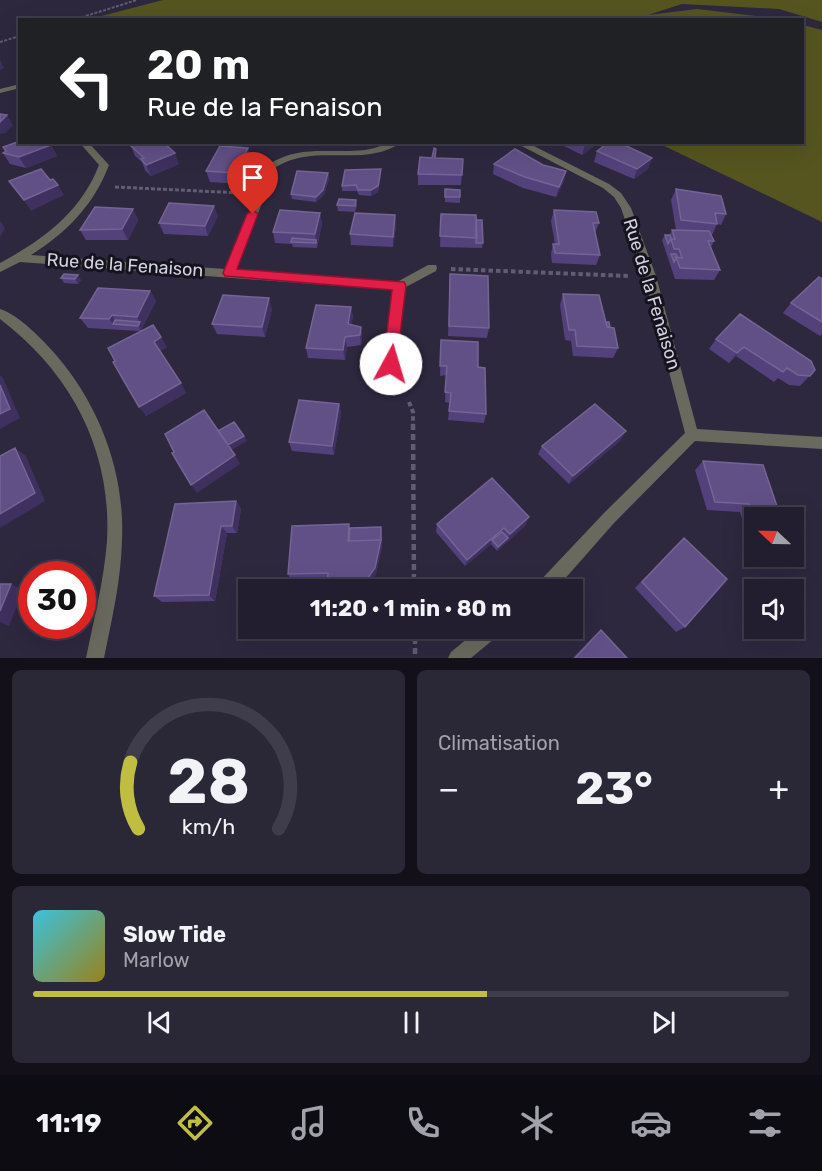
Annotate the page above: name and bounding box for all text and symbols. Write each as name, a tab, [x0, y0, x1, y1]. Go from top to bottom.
text: 20 m	[147, 40, 250, 90]
icon: left	[48, 42, 126, 120]
text: Rue de la Fenaison	[147, 91, 383, 123]
pin	[227, 152, 278, 214]
icon: arrive	[236, 161, 269, 194]
street label: Rue de la Fenaison	[619, 216, 685, 372]
street label: Rue de la Fenaison	[46, 249, 204, 281]
position arrow	[359, 332, 423, 396]
north arrow	[744, 507, 804, 567]
map controls	[744, 507, 804, 639]
speed limit sign: 30	[18, 561, 96, 639]
button: sound	[744, 579, 804, 639]
text: 11:20 · 1 min · 80 m	[310, 595, 511, 622]
text: Climatisation	[438, 731, 560, 755]
text: 28	[167, 745, 250, 819]
text: 23°	[575, 762, 653, 815]
text: −	[438, 769, 459, 808]
text: +	[768, 769, 789, 808]
text: km/h	[182, 814, 235, 839]
text: Slow Tide	[123, 921, 226, 948]
text: Marlow	[123, 948, 190, 972]
icon: previous	[143, 1006, 176, 1039]
icon: pause	[395, 1006, 428, 1039]
icon: next	[647, 1006, 680, 1039]
icon: directions	[174, 1102, 216, 1144]
icon: music	[288, 1102, 330, 1144]
icon: phone	[402, 1102, 444, 1144]
icon: climate	[516, 1102, 558, 1144]
icon: car	[630, 1102, 672, 1144]
icon: filters	[744, 1102, 786, 1144]
text: 11:19	[36, 1107, 101, 1139]

